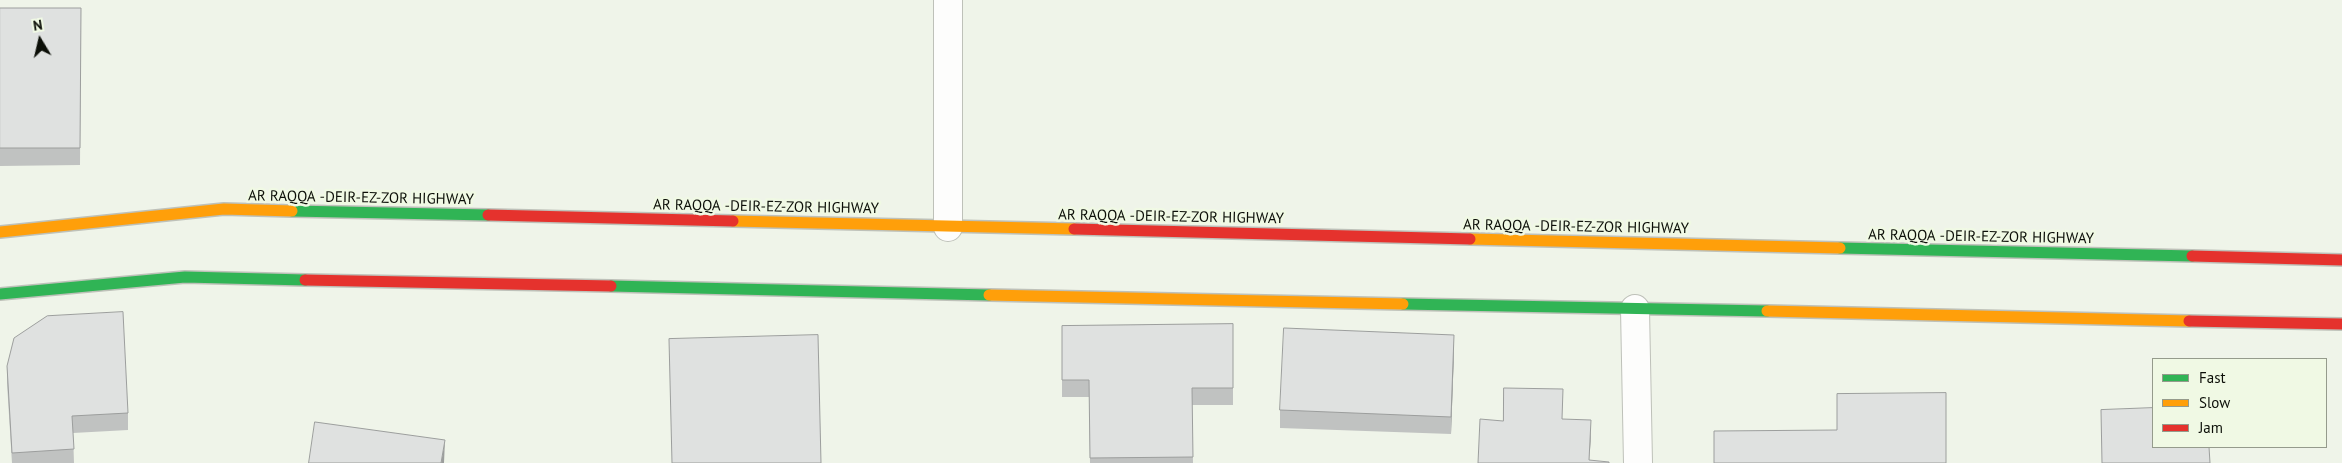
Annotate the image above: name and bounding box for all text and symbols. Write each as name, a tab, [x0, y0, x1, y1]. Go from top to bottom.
north arrow	[15, 15, 65, 65]
text: N	[32, 16, 44, 35]
street label: AR RAQQA -DEIR-EZ-ZOR HIGHWAY	[248, 187, 474, 209]
street label: AR RAQQA -DEIR-EZ-ZOR HIGHWAY	[653, 196, 879, 218]
street label: AR RAQQA -DEIR-EZ-ZOR HIGHWAY	[1058, 206, 1284, 228]
street label: AR RAQQA -DEIR-EZ-ZOR HIGHWAY	[1463, 216, 1689, 238]
street label: AR RAQQA -DEIR-EZ-ZOR HIGHWAY	[1868, 226, 2094, 248]
legend	[2152, 358, 2327, 448]
text: Fast	[2199, 368, 2226, 387]
text: Slow	[2199, 393, 2230, 412]
text: Jam	[2199, 418, 2223, 437]

